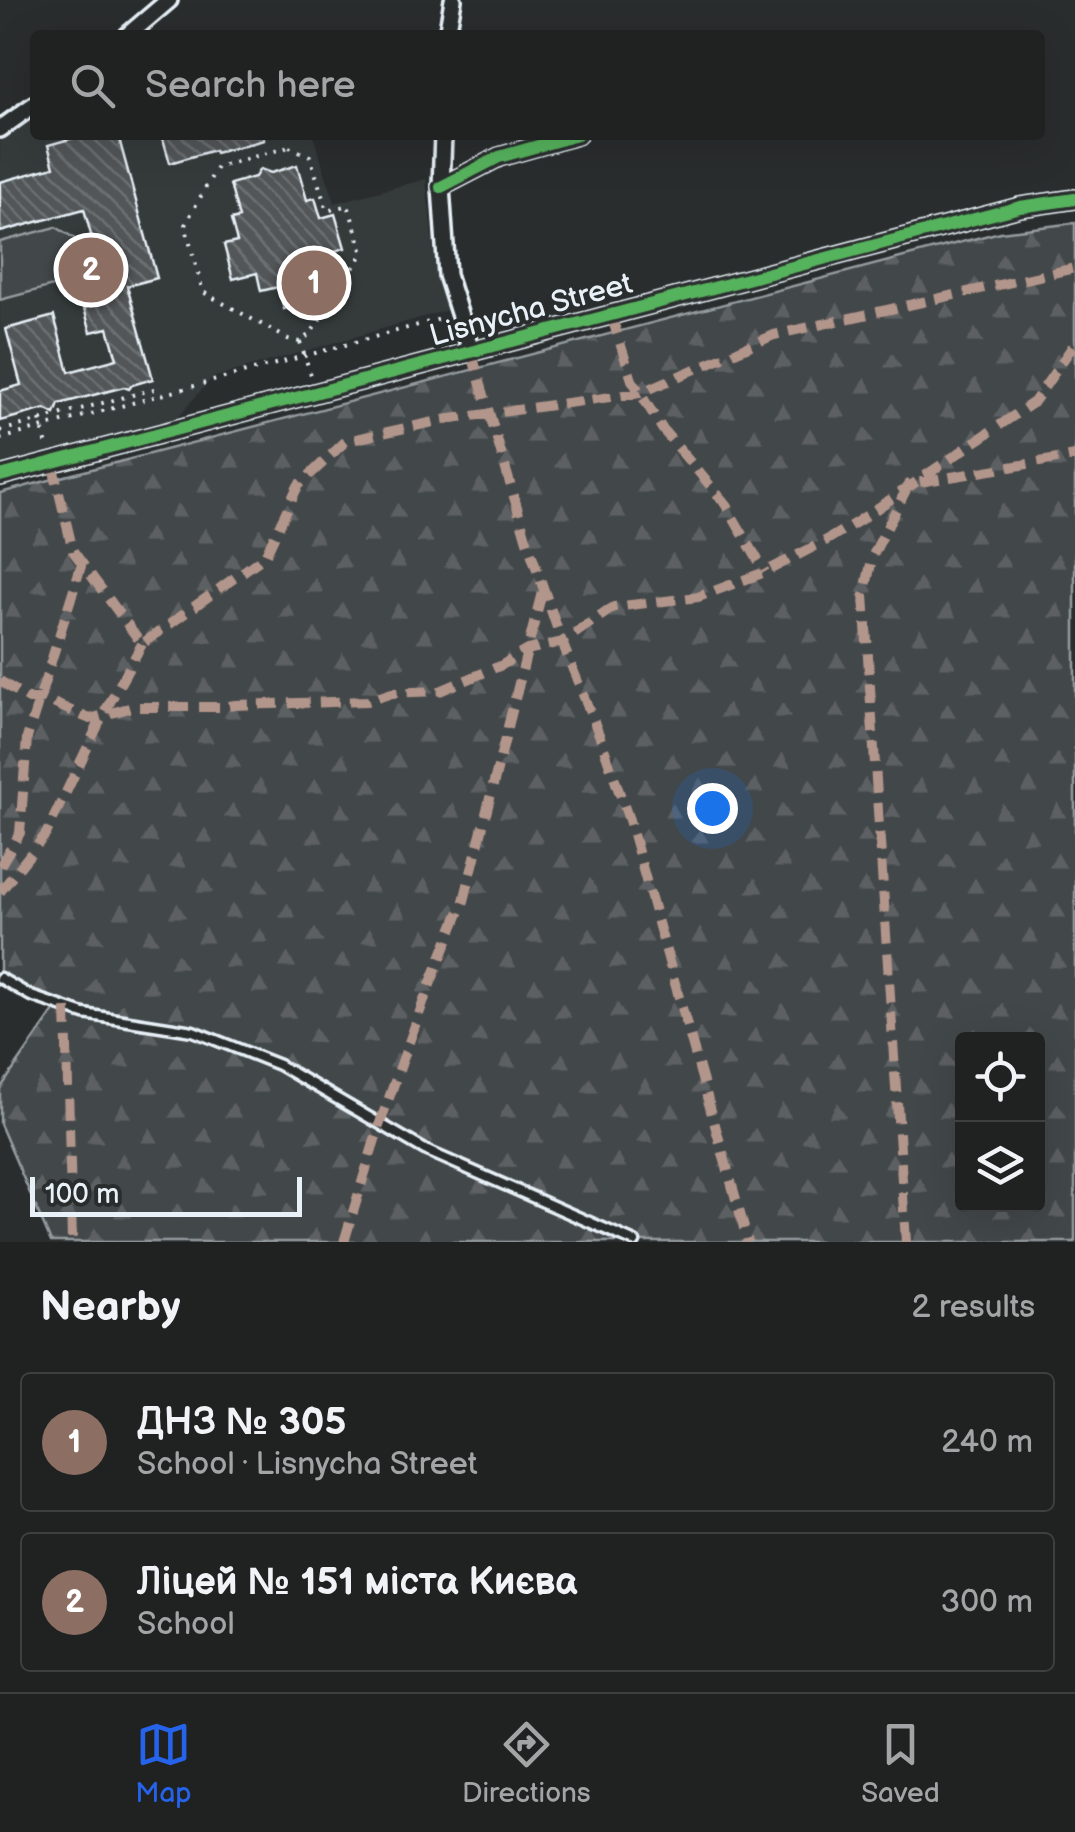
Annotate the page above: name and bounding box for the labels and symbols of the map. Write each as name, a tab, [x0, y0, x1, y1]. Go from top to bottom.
pin: 2	[58, 232, 124, 308]
pin: 1	[282, 246, 346, 320]
street label: Lisnycha Street	[426, 266, 636, 354]
your location	[687, 783, 738, 834]
scale bar	[30, 1172, 302, 1216]

